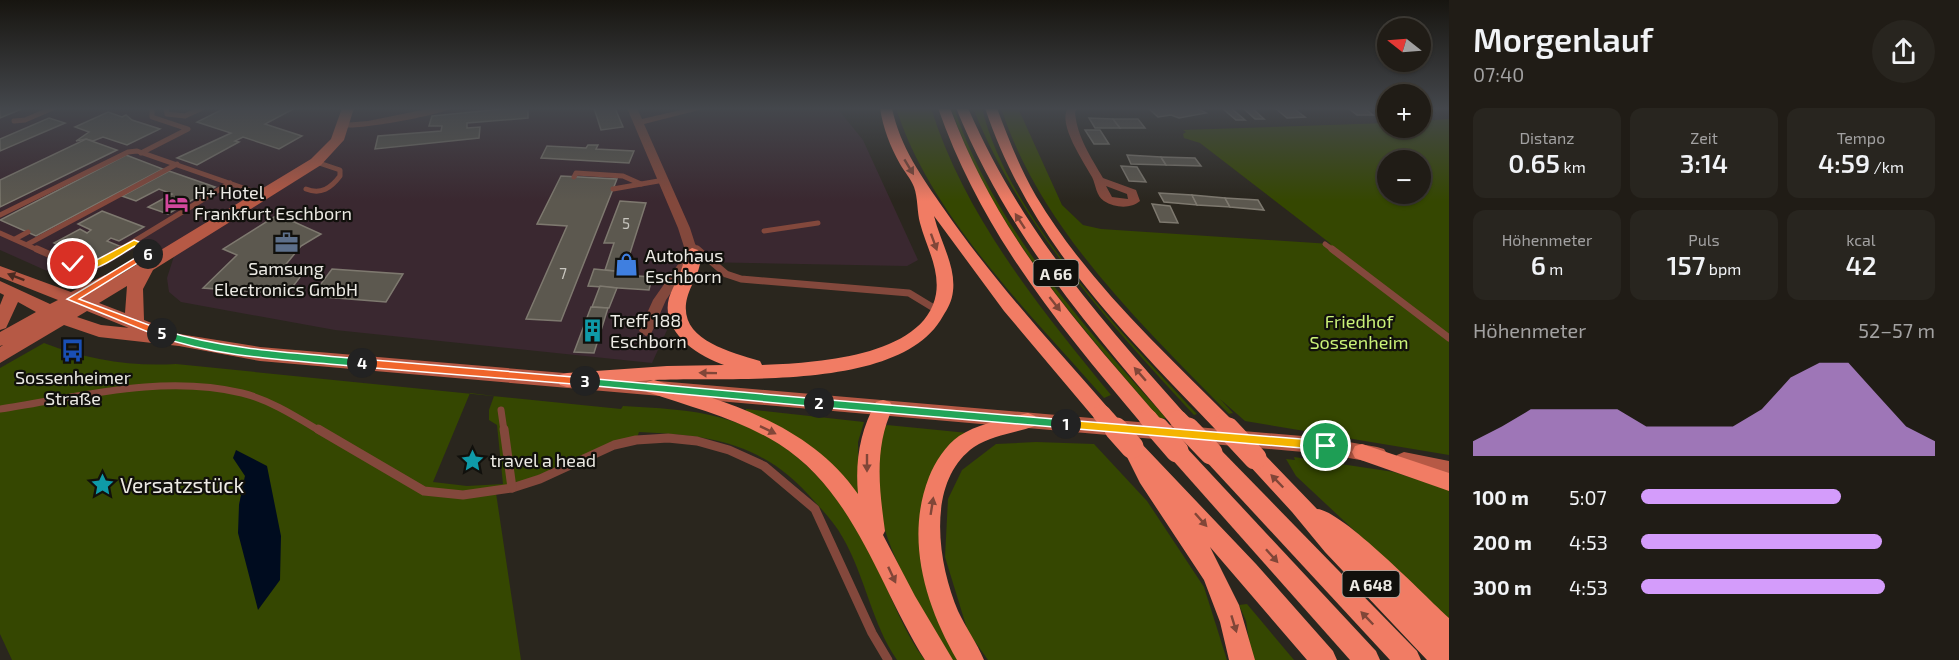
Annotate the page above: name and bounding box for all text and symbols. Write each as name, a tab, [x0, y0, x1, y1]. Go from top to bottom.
north arrow	[1377, 18, 1431, 72]
map controls	[1377, 18, 1431, 204]
text: Morgenlauf	[1473, 19, 1653, 59]
button: share	[1872, 20, 1935, 83]
text: 07:40	[1473, 62, 1524, 86]
button: +	[1377, 84, 1431, 138]
text: Distanz	[1519, 128, 1575, 147]
text: Zeit	[1690, 128, 1718, 147]
text: Tempo	[1837, 128, 1885, 147]
text: 0.65	[1508, 147, 1560, 178]
text: 3:14	[1680, 147, 1728, 178]
text: 4:59	[1818, 147, 1870, 178]
button: −	[1377, 150, 1431, 204]
text: km	[1560, 157, 1586, 176]
text: /km	[1870, 157, 1904, 176]
one-way arrow	[903, 159, 914, 175]
place label: H+ Hotel Frankfurt Eschborn	[194, 181, 352, 224]
hotel icon: H+ Hotel Frankfurt Eschborn	[163, 189, 189, 215]
one-way arrow	[1015, 213, 1026, 229]
house number: 5	[622, 214, 630, 232]
office icon: Samsung Electronics GmbH	[273, 229, 299, 255]
text: Höhenmeter	[1502, 230, 1592, 249]
text: Puls	[1688, 230, 1720, 249]
text: kcal	[1846, 230, 1876, 249]
one-way arrow	[929, 233, 939, 251]
pin	[47, 238, 98, 289]
pin: 6	[133, 239, 163, 269]
text: 6	[143, 244, 153, 263]
place label: Autohaus Eschborn	[645, 244, 723, 287]
icon: check	[56, 247, 89, 280]
text: 6	[1531, 249, 1546, 280]
text: 157	[1667, 249, 1705, 280]
text: 42	[1845, 249, 1877, 280]
shop icon: Autohaus Eschborn	[614, 252, 640, 278]
place label: Samsung Electronics GmbH	[214, 257, 358, 300]
text: m	[1546, 259, 1563, 278]
text: bpm	[1705, 259, 1741, 278]
road number: A 66	[1034, 260, 1078, 286]
house number: 7	[559, 264, 567, 282]
one-way arrow	[7, 272, 25, 282]
one-way arrow	[1048, 297, 1060, 312]
place label: Treff 188 Eschborn	[610, 309, 687, 352]
park label: Friedhof Sossenheim	[1309, 310, 1409, 353]
building icon: Treff 188 Eschborn	[579, 317, 605, 343]
pin: 5	[147, 318, 177, 348]
text: Höhenmeter	[1473, 318, 1586, 342]
text: 52–57 m	[1858, 318, 1935, 342]
text: 5	[158, 323, 166, 342]
bus stop icon: Sossenheimer Straße	[60, 338, 86, 364]
pin: 4	[347, 348, 377, 378]
text: 4	[357, 353, 367, 372]
place label: Sossenheimer Straße	[15, 366, 131, 409]
pin: 3	[570, 366, 600, 396]
one-way arrow	[1133, 367, 1147, 382]
one-way arrow	[698, 368, 717, 378]
text: 3	[580, 371, 590, 390]
pin: 2	[804, 388, 834, 418]
text: 2	[814, 393, 824, 412]
pin: 1	[1051, 409, 1081, 439]
text: 1	[1063, 414, 1069, 433]
pin	[1300, 420, 1351, 471]
one-way arrow	[760, 425, 777, 435]
icon: arrive	[1309, 429, 1342, 462]
place icon: travel a head	[459, 447, 485, 473]
place label: travel a head	[490, 449, 596, 471]
one-way arrow	[862, 453, 872, 472]
place icon: Versatzstück	[89, 471, 115, 497]
place label: Versatzstück	[120, 472, 245, 497]
one-way arrow	[1271, 475, 1285, 489]
text: 100 m	[1473, 485, 1529, 509]
text: 5:07	[1569, 485, 1607, 509]
one-way arrow	[928, 496, 937, 515]
one-way arrow	[1194, 512, 1207, 527]
text: 200 m	[1473, 530, 1532, 554]
text: 4:53	[1569, 530, 1608, 554]
one-way arrow	[1265, 548, 1278, 563]
one-way arrow	[887, 566, 896, 583]
road number: A 648	[1342, 571, 1400, 597]
text: 300 m	[1473, 575, 1532, 599]
text: 4:53	[1569, 575, 1608, 599]
one-way arrow	[1360, 610, 1374, 625]
one-way arrow	[1230, 615, 1239, 633]

